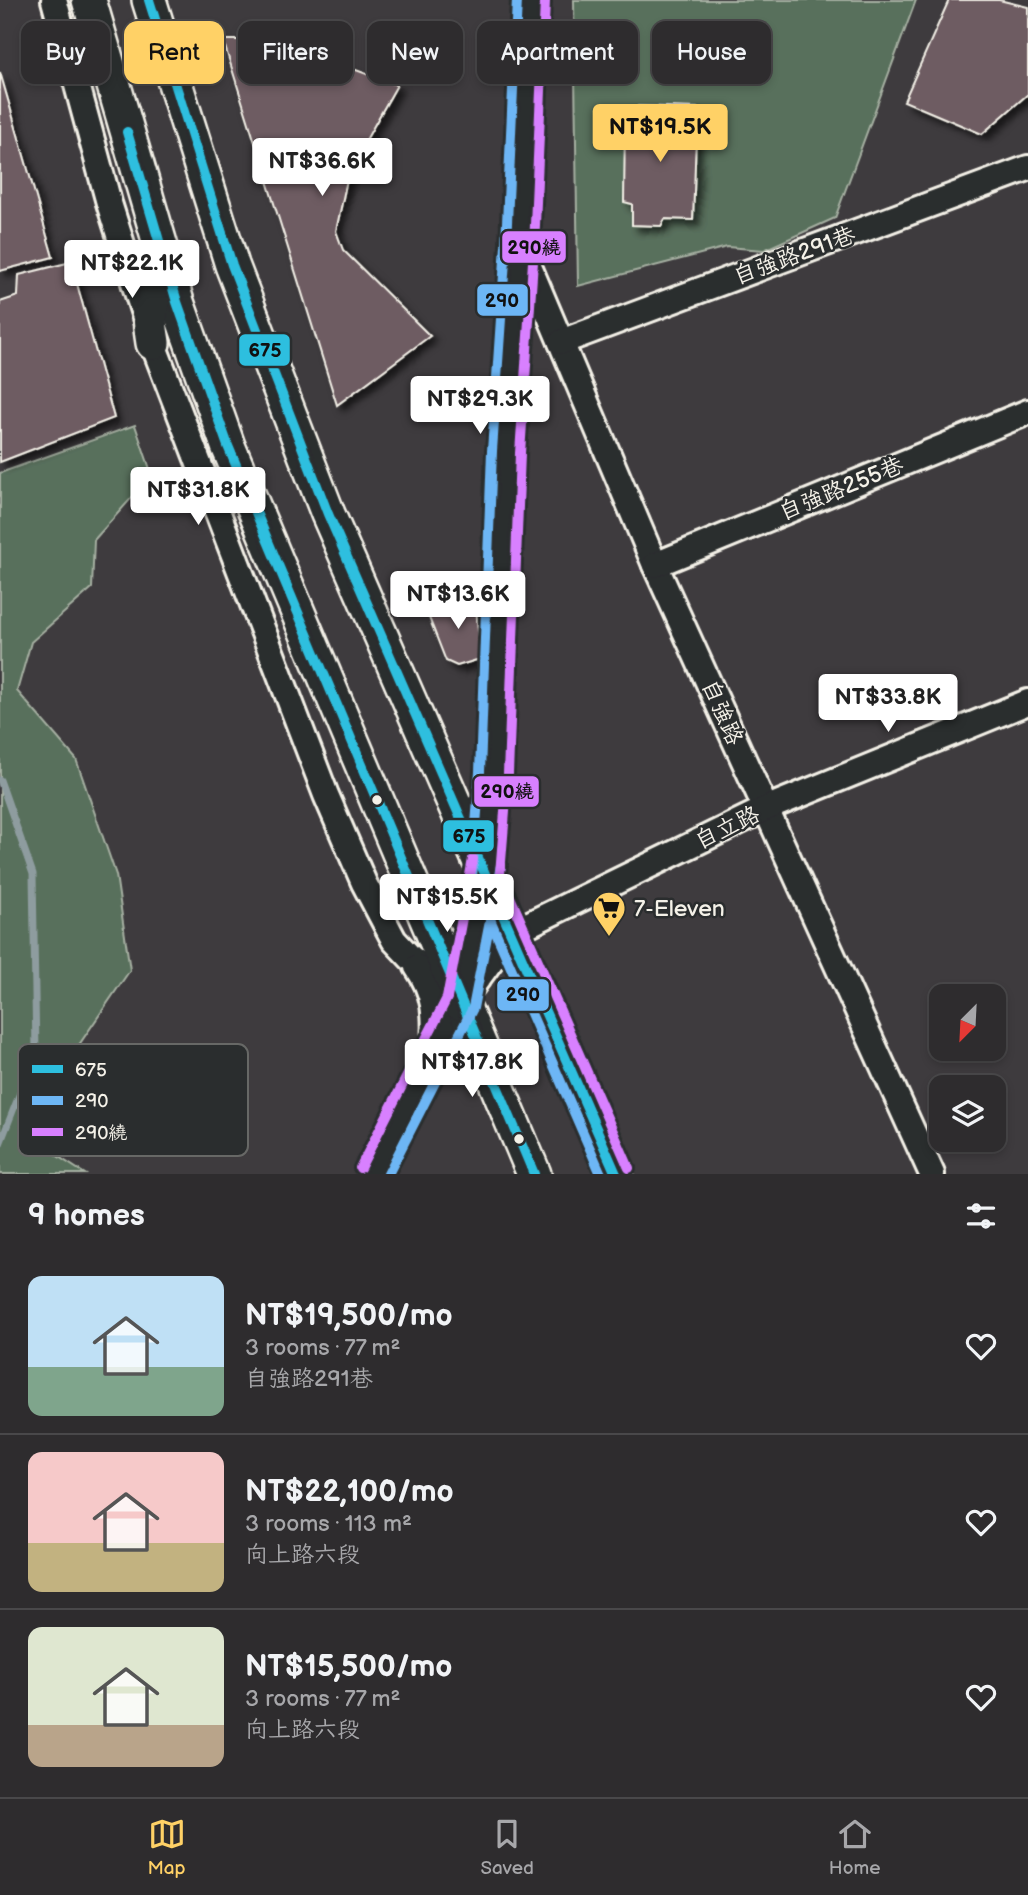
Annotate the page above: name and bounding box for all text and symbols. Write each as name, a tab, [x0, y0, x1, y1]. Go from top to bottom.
chip: Buy	[21, 21, 110, 84]
chip: Rent	[124, 21, 224, 84]
chip: Filters	[238, 21, 353, 84]
chip: New	[367, 21, 463, 84]
chip: Apartment	[477, 21, 638, 84]
chip: House	[652, 21, 771, 84]
pin: NT$19.5K	[588, 104, 732, 164]
text: NT$19.5K	[609, 113, 711, 141]
pin: NT$36.6K	[250, 138, 394, 198]
text: NT$36.6K	[268, 147, 376, 175]
street label: 自強路291巷	[730, 221, 860, 291]
line badge: 290繞	[501, 230, 567, 264]
text: 290繞	[507, 237, 561, 260]
pin: NT$22.1K	[60, 240, 204, 300]
text: NT$22.1K	[80, 249, 184, 277]
line badge: 290	[476, 283, 529, 317]
text: 290	[485, 290, 519, 313]
line badge: 675	[238, 333, 291, 367]
text: 675	[249, 340, 282, 363]
pin: NT$29.3K	[408, 376, 552, 436]
text: NT$29.3K	[427, 385, 533, 413]
street label: 自強路255巷	[775, 451, 909, 527]
pin: NT$31.8K	[126, 468, 270, 527]
text: NT$31.8K	[146, 476, 250, 504]
pin: NT$13.6K	[386, 572, 530, 631]
text: NT$13.6K	[406, 580, 510, 608]
pin: NT$33.8K	[816, 674, 960, 734]
street label: 自強路	[695, 675, 749, 750]
text: NT$33.8K	[835, 683, 941, 711]
line badge: 290繞	[473, 775, 540, 808]
text: 290繞	[480, 781, 534, 804]
unlabelled marker	[370, 793, 384, 807]
street label: 自立路	[690, 800, 765, 856]
line badge: 675	[442, 819, 495, 853]
text: 675	[453, 826, 486, 849]
pin: NT$15.5K	[375, 874, 519, 934]
text: NT$15.5K	[396, 883, 498, 911]
supermarket icon: 7-Eleven	[590, 889, 628, 938]
place label: 7-Eleven	[634, 895, 725, 923]
line badge: 290	[496, 978, 550, 1012]
text: 290	[506, 984, 540, 1007]
north arrow	[929, 984, 1006, 1060]
map controls	[929, 984, 1006, 1152]
pin: NT$17.8K	[400, 1040, 544, 1099]
legend	[18, 1044, 248, 1156]
text: NT$17.8K	[421, 1048, 523, 1076]
text: 675	[75, 1059, 107, 1082]
button: layers	[929, 1075, 1006, 1152]
text: 290	[75, 1090, 108, 1113]
text: 290繞	[75, 1122, 127, 1145]
unlabelled marker	[512, 1132, 526, 1146]
icon: filters	[962, 1197, 1000, 1235]
text: 9 homes	[28, 1198, 145, 1234]
text: NT$19,500/mo	[245, 1298, 453, 1334]
icon: home	[84, 1304, 168, 1388]
icon: heart	[962, 1327, 1000, 1365]
text: 3 rooms · 77 m²	[245, 1334, 401, 1362]
text: 自強路291巷	[245, 1365, 373, 1393]
text: NT$22,100/mo	[245, 1474, 454, 1510]
icon: home	[84, 1480, 168, 1564]
icon: heart	[962, 1503, 1000, 1541]
text: 3 rooms · 113 m²	[245, 1510, 412, 1538]
text: 向上路六段	[245, 1541, 360, 1569]
text: NT$15,500/mo	[245, 1649, 452, 1685]
icon: home	[84, 1655, 168, 1739]
icon: heart	[962, 1678, 1000, 1716]
text: 3 rooms · 77 m²	[245, 1685, 401, 1713]
text: 向上路六段	[245, 1716, 360, 1744]
tab: Map	[147, 1815, 186, 1880]
tab: Saved	[481, 1815, 534, 1880]
tab: Home	[829, 1815, 881, 1880]

